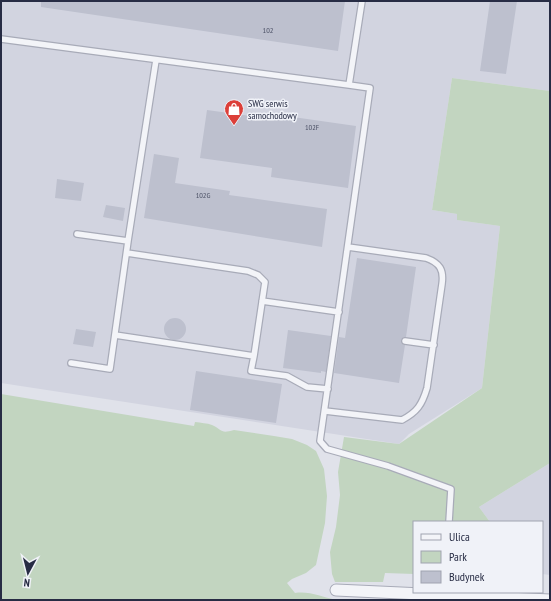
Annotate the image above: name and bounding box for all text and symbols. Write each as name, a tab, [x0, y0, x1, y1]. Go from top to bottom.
house number: 102	[263, 25, 274, 35]
place label: SWG serwis samochodowy	[248, 97, 297, 122]
shop icon: SWG serwis samochodowy	[223, 98, 245, 126]
house number: 102F	[305, 122, 319, 132]
house number: 102G	[196, 190, 210, 200]
legend	[413, 521, 543, 593]
text: Ulica	[449, 529, 470, 544]
text: Park	[449, 549, 467, 564]
north arrow	[8, 553, 48, 593]
text: Budynek	[449, 569, 485, 584]
text: N	[23, 576, 31, 590]

